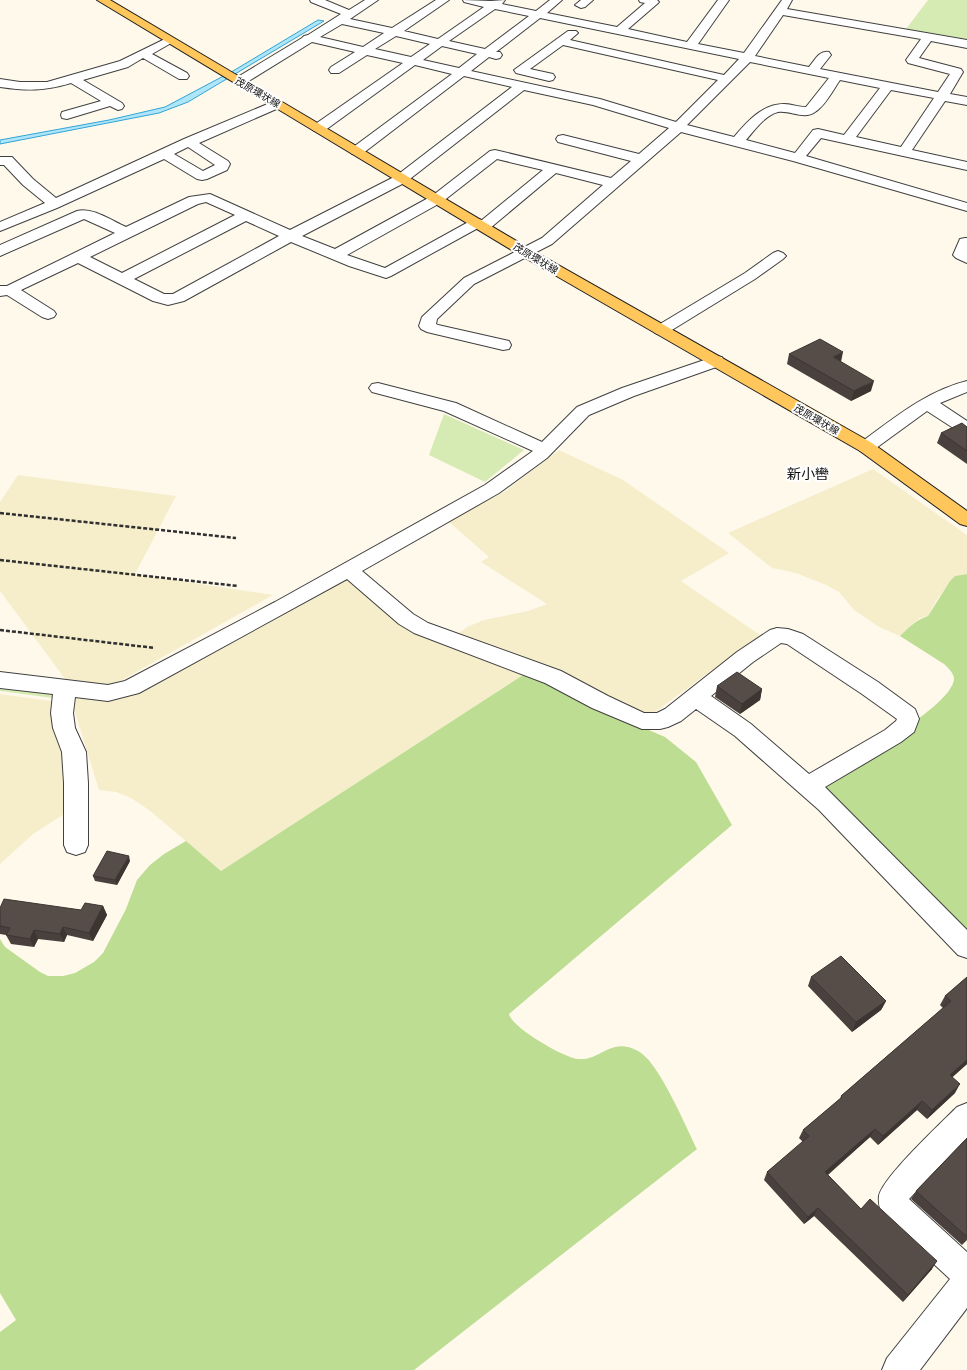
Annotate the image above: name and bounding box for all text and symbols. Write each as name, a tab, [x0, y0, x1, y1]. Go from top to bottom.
street label: 茂原環状線	[233, 74, 283, 111]
street label: 茂原環状線	[511, 240, 561, 277]
street label: 茂原環状線	[792, 401, 842, 438]
district label: 新小轡	[787, 465, 829, 483]

